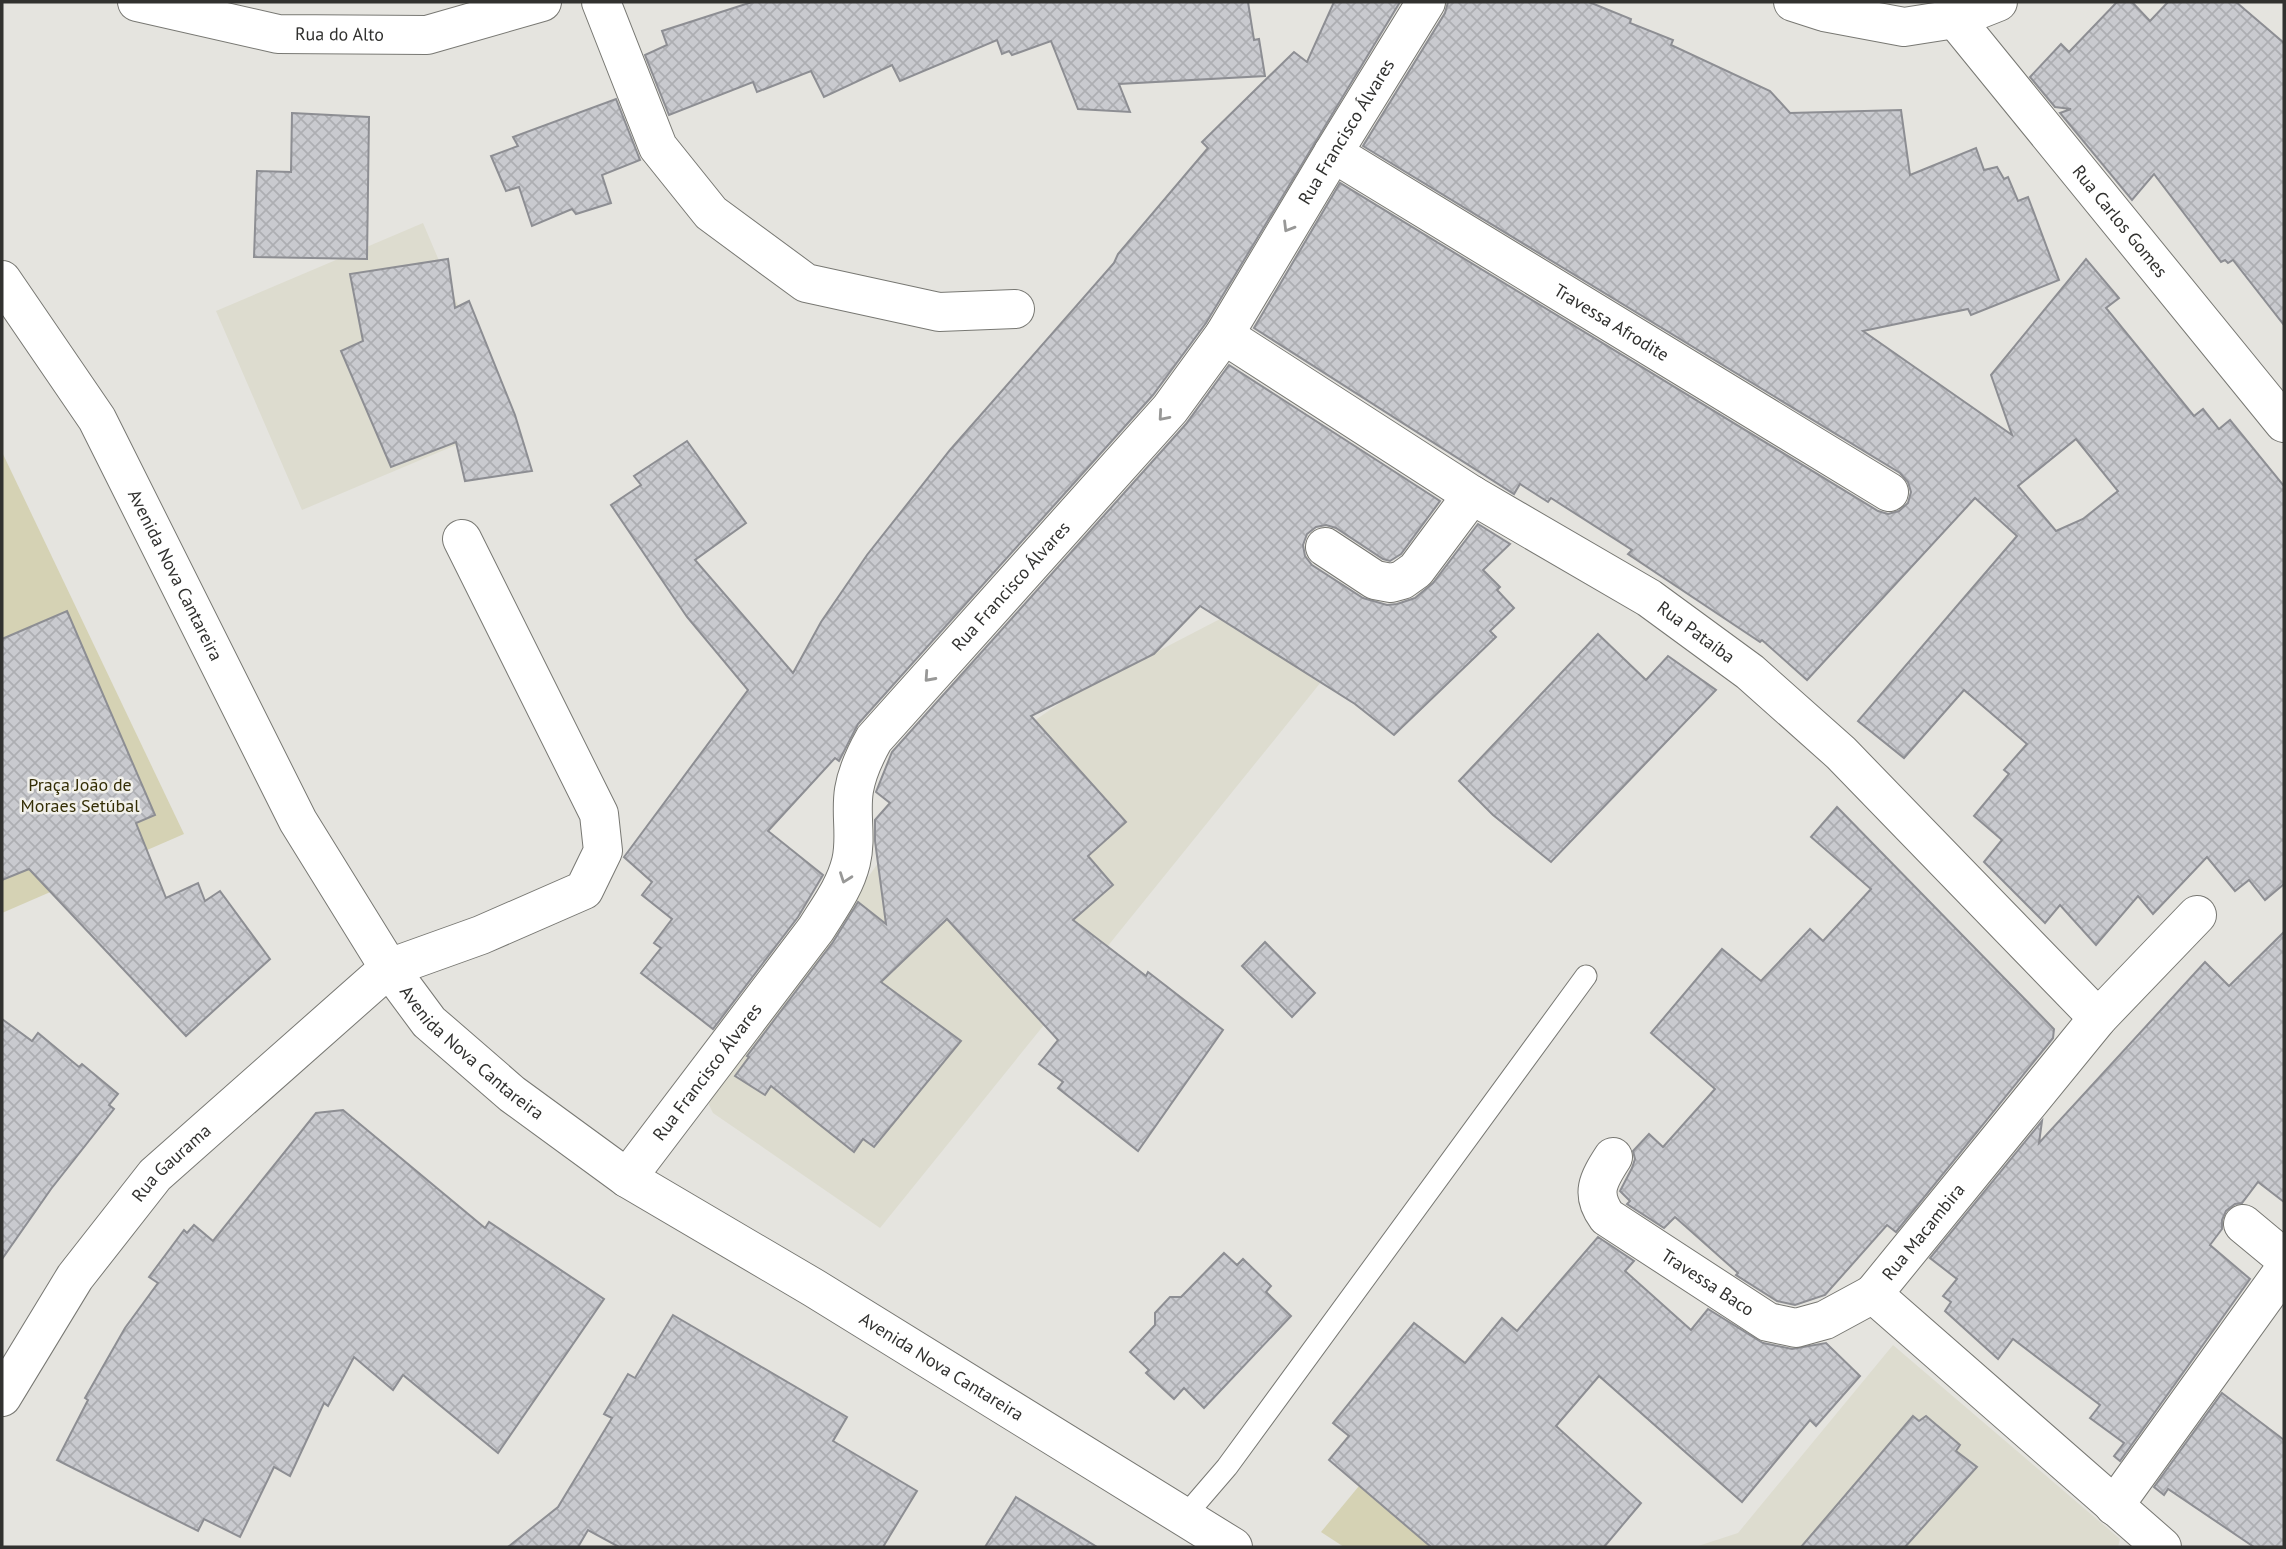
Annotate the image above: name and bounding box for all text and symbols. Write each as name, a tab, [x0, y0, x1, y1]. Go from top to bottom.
street label: Rua do Alto	[295, 22, 384, 46]
street label: Rua Francisco Álvares	[1293, 54, 1399, 209]
street label: Rua Carlos Gomes	[2068, 160, 2173, 282]
one-way arrow	[1283, 219, 1296, 232]
street label: Travessa Afrodite	[1550, 278, 1673, 366]
one-way arrow	[1159, 408, 1171, 421]
street label: Avenida Nova Cantareira	[123, 485, 228, 664]
street label: Rua Francisco Álvares	[946, 516, 1075, 656]
street label: Rua Pataíba	[1653, 596, 1740, 668]
one-way arrow	[925, 669, 937, 682]
park label: Praça João de Moraes Setúbal	[21, 773, 140, 817]
one-way arrow	[840, 871, 854, 883]
street label: Avenida Nova Cantareira	[395, 981, 549, 1124]
street label: Rua Francisco Álvares	[647, 998, 767, 1145]
street label: Rua Gaurama	[126, 1119, 216, 1206]
street label: Rua Macambira	[1877, 1179, 1969, 1285]
street label: Travessa Baco	[1657, 1243, 1759, 1321]
street label: Avenida Nova Cantareira	[855, 1307, 1028, 1426]

